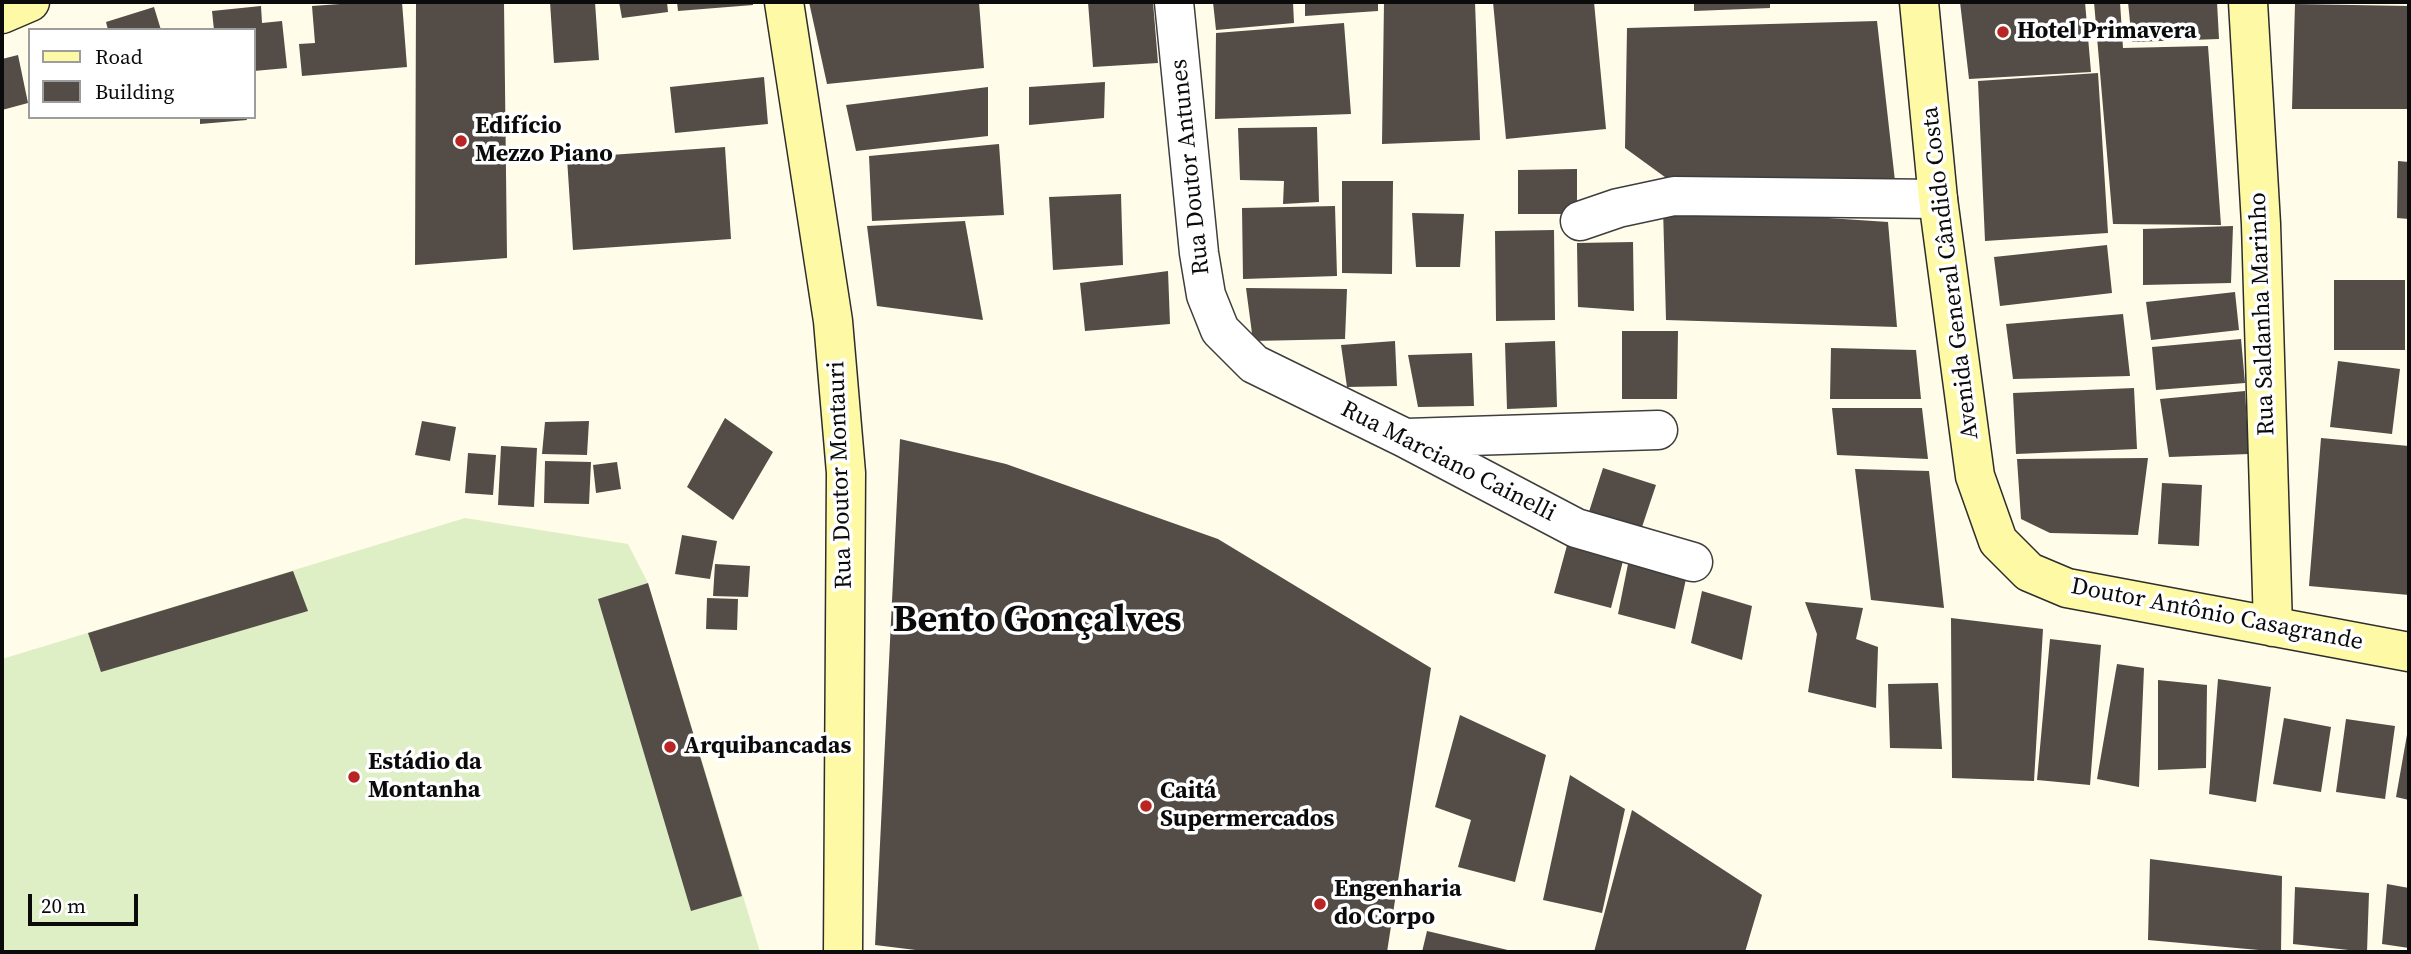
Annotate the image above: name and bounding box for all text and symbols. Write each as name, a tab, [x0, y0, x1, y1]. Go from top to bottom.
place label: Hotel Primavera	[2017, 18, 2197, 46]
marker: Hotel Primavera	[1995, 24, 2011, 40]
legend	[28, 28, 256, 119]
text: Road	[95, 42, 143, 71]
street label: Rua Doutor Antunes	[1165, 57, 1217, 277]
text: Building	[95, 77, 174, 106]
street label: Avenida General Cândido Costa	[1916, 105, 1986, 441]
place label: Edifício Mezzo Piano	[475, 113, 613, 169]
marker: Edifício Mezzo Piano	[453, 133, 469, 149]
street label: Rua Saldanha Marinho	[2244, 192, 2282, 436]
street label: Rua Doutor Montauri	[823, 361, 859, 589]
street label: Rua Marciano Cainelli	[1336, 395, 1560, 529]
street label: Doutor Antônio Casagrande	[2068, 573, 2366, 657]
district label: Bento Gonçalves	[892, 598, 1182, 644]
place label: Arquibancadas	[684, 733, 852, 761]
marker: Arquibancadas	[662, 739, 678, 755]
place label: Estádio da Montanha	[368, 749, 482, 805]
marker: Estádio da Montanha	[346, 769, 362, 785]
place label: Caitá Supermercados	[1160, 778, 1334, 834]
marker: Caitá Supermercados	[1138, 798, 1154, 814]
place label: Engenharia do Corpo	[1334, 876, 1462, 932]
scale bar	[32, 880, 142, 924]
text: 20 m	[41, 891, 86, 920]
marker: Engenharia do Corpo	[1312, 896, 1328, 912]

